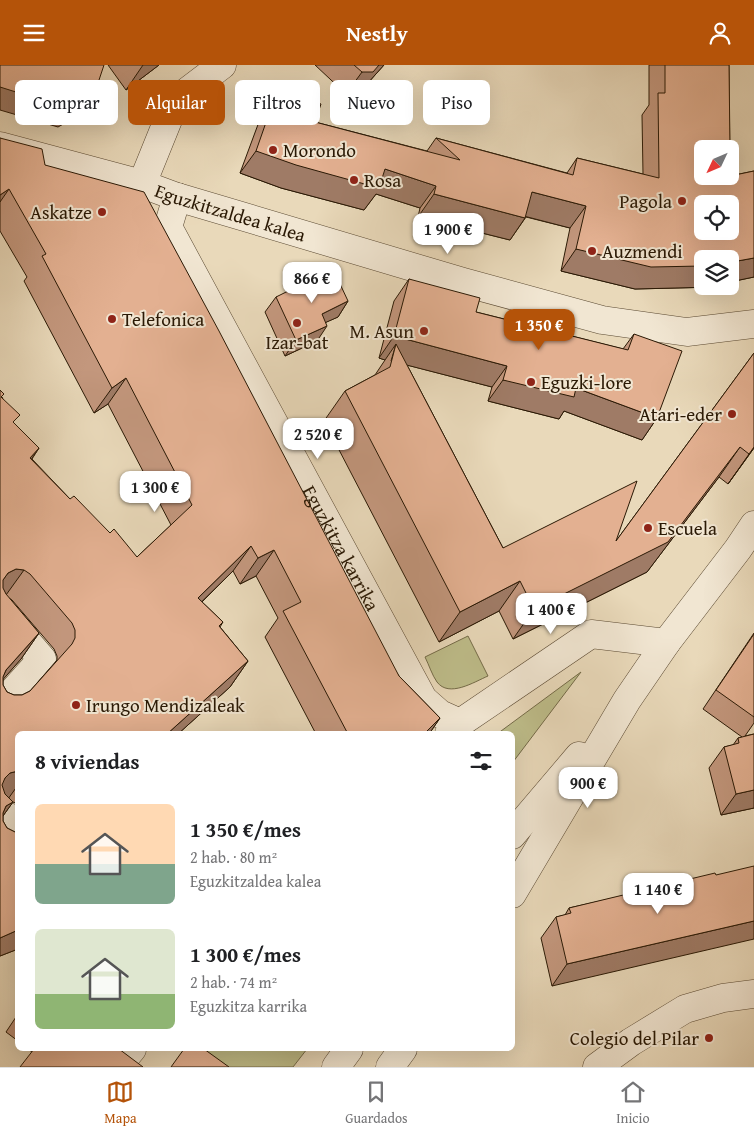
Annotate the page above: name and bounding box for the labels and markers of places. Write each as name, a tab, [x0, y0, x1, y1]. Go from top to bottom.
place label: Morondo	[283, 136, 356, 164]
marker: Morondo	[267, 144, 279, 156]
place label: Rosa	[364, 166, 401, 194]
marker: Rosa	[348, 174, 360, 186]
place label: Pagola	[619, 187, 672, 215]
marker: Pagola	[676, 195, 688, 207]
place label: Askatze	[30, 198, 92, 226]
marker: Askatze	[96, 206, 108, 218]
pin: 1 900 €	[402, 213, 494, 255]
place label: Auzmendi	[602, 237, 683, 265]
marker: Auzmendi	[586, 245, 598, 257]
pin: 866 €	[277, 261, 347, 304]
place label: Telefonica	[122, 305, 204, 333]
pin: 1 350 €	[493, 309, 585, 351]
marker: Telefonica	[106, 313, 118, 325]
marker: Izar-bat	[291, 317, 303, 329]
place label: M. Asun	[350, 317, 414, 345]
marker: M. Asun	[418, 325, 430, 337]
place label: Izar-bat	[265, 328, 329, 356]
place label: Eguzki-lore	[541, 368, 632, 396]
marker: Eguzki-lore	[525, 376, 537, 388]
place label: Atari-eder	[639, 400, 722, 428]
marker: Atari-eder	[726, 408, 738, 420]
pin: 2 520 €	[272, 417, 364, 460]
pin: 1 300 €	[109, 471, 201, 513]
place label: Escuela	[658, 514, 717, 542]
marker: Escuela	[642, 522, 654, 534]
pin: 1 400 €	[505, 593, 597, 635]
place label: Irungo Mendizaleak	[86, 691, 245, 719]
marker: Irungo Mendizaleak	[70, 699, 82, 711]
pin: 900 €	[553, 767, 623, 809]
pin: 1 140 €	[612, 873, 704, 915]
place label: Colegio del Pilar	[570, 1024, 699, 1052]
marker: Colegio del Pilar	[703, 1032, 715, 1044]

